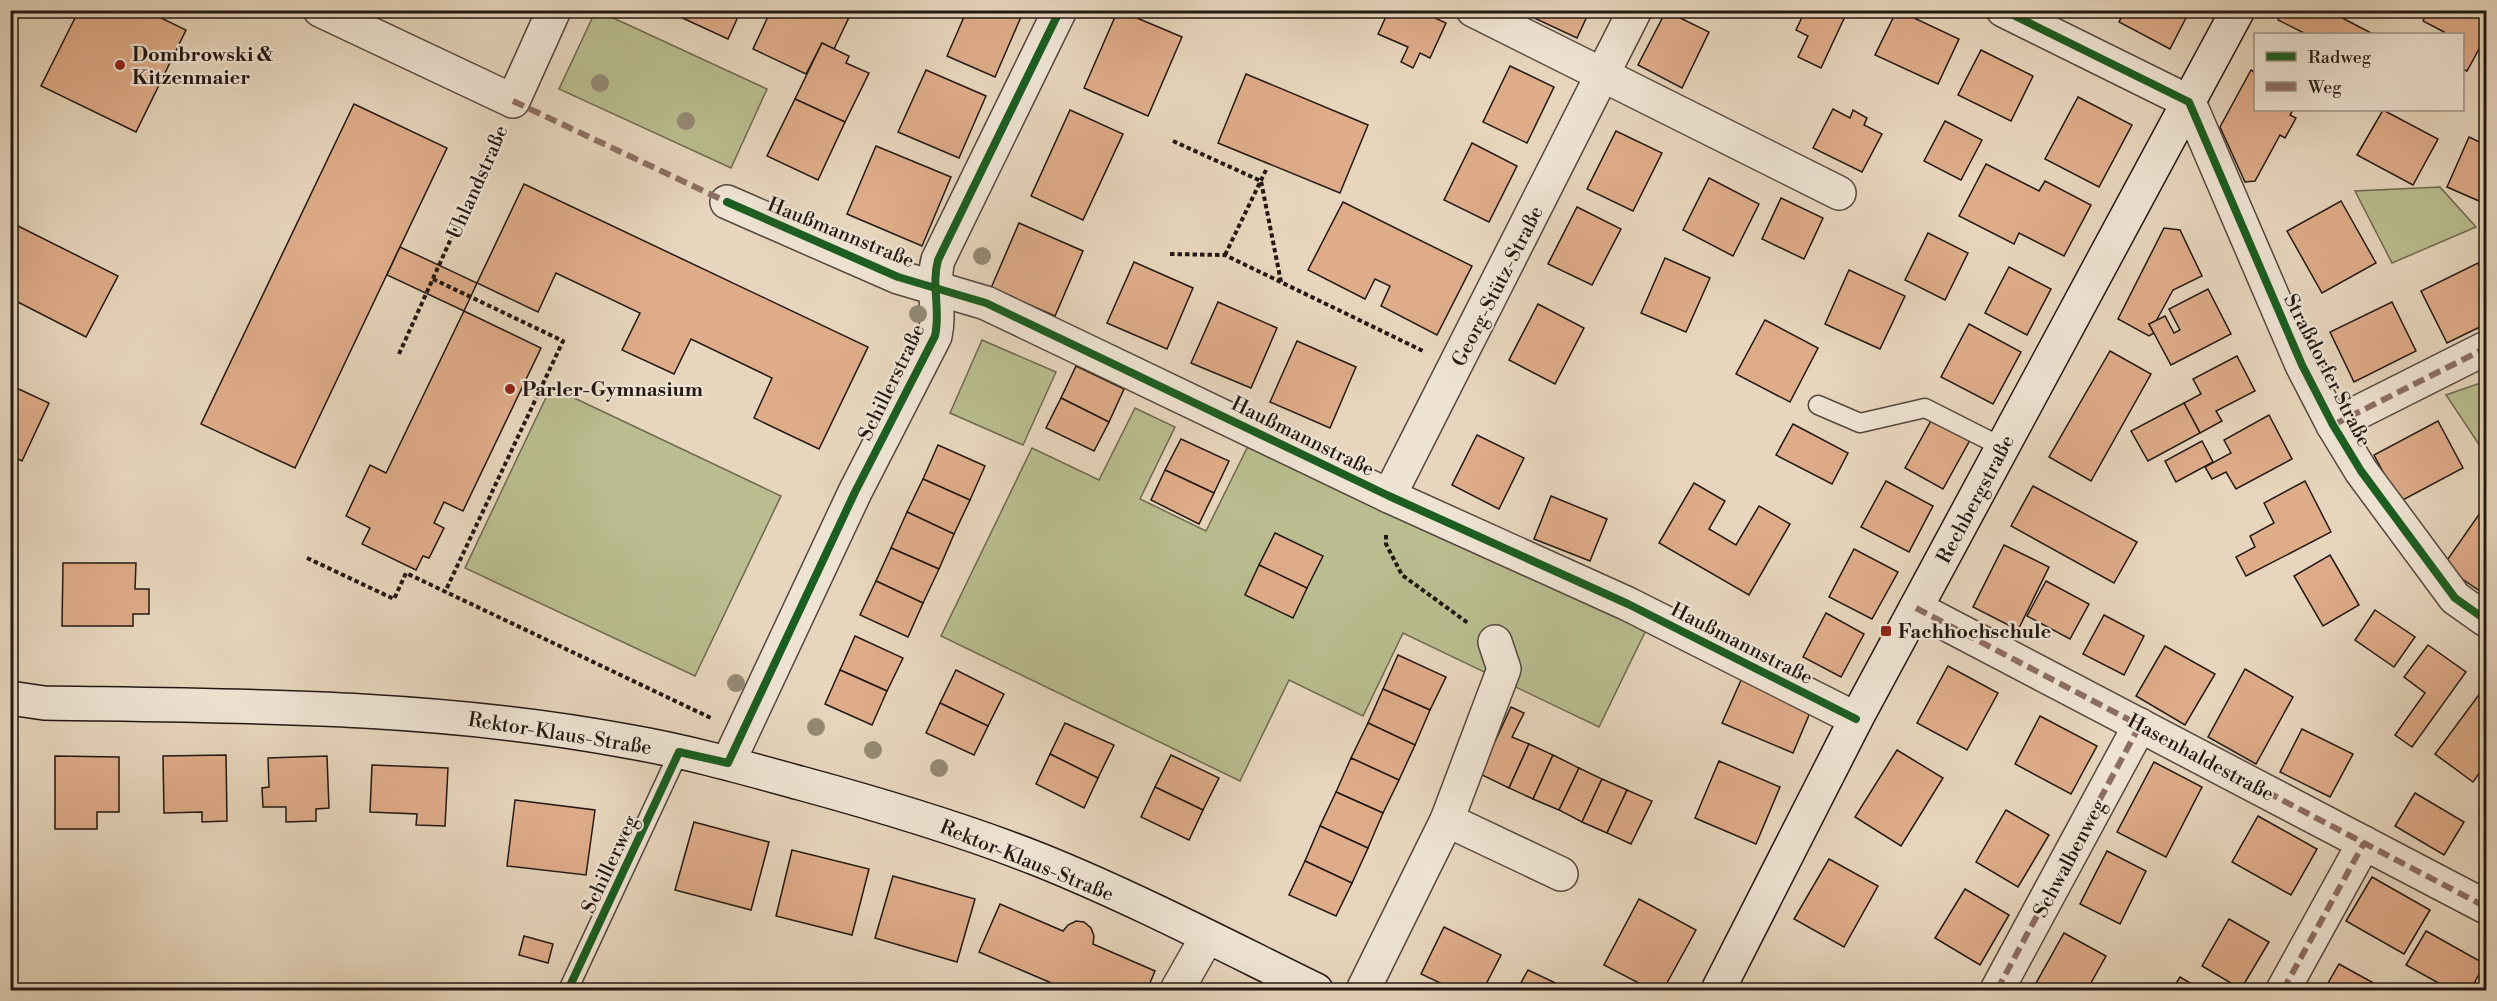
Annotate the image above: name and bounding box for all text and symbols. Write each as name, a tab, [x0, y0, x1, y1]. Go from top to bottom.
legend	[2254, 33, 2464, 111]
place label: Dombrowski & Kitzenmaier	[132, 43, 274, 91]
text: Radweg	[2308, 46, 2372, 69]
marker: Dombrowski & Kitzenmaier	[113, 58, 127, 72]
text: Weg	[2307, 76, 2342, 99]
street label: Uhlandstraße	[442, 122, 515, 243]
street label: Haußmannstraße	[763, 193, 918, 274]
street label: Georg-Stütz-Straße	[1447, 202, 1550, 371]
street label: Straßdorfer Straße	[2277, 290, 2376, 451]
street label: Schillerstraße	[853, 320, 931, 445]
place label: Parler-Gymnasium	[522, 378, 703, 403]
marker: Parler-Gymnasium	[503, 382, 517, 396]
street label: Haußmannstraße	[1227, 392, 1378, 483]
street label: Rechbergstraße	[1932, 431, 2021, 568]
street label: Haußmannstraße	[1666, 598, 1817, 691]
place label: Fachhochschule	[1898, 620, 2052, 645]
marker: Fachhochschule	[1879, 624, 1893, 638]
street label: Rektor-Klaus-Straße	[466, 708, 653, 761]
street label: Hasenhaldestraße	[2123, 709, 2278, 807]
street label: Schwalbenweg	[2029, 795, 2112, 922]
street label: Schillerweg	[577, 811, 644, 918]
street label: Rektor-Klaus-Straße	[936, 815, 1117, 908]

